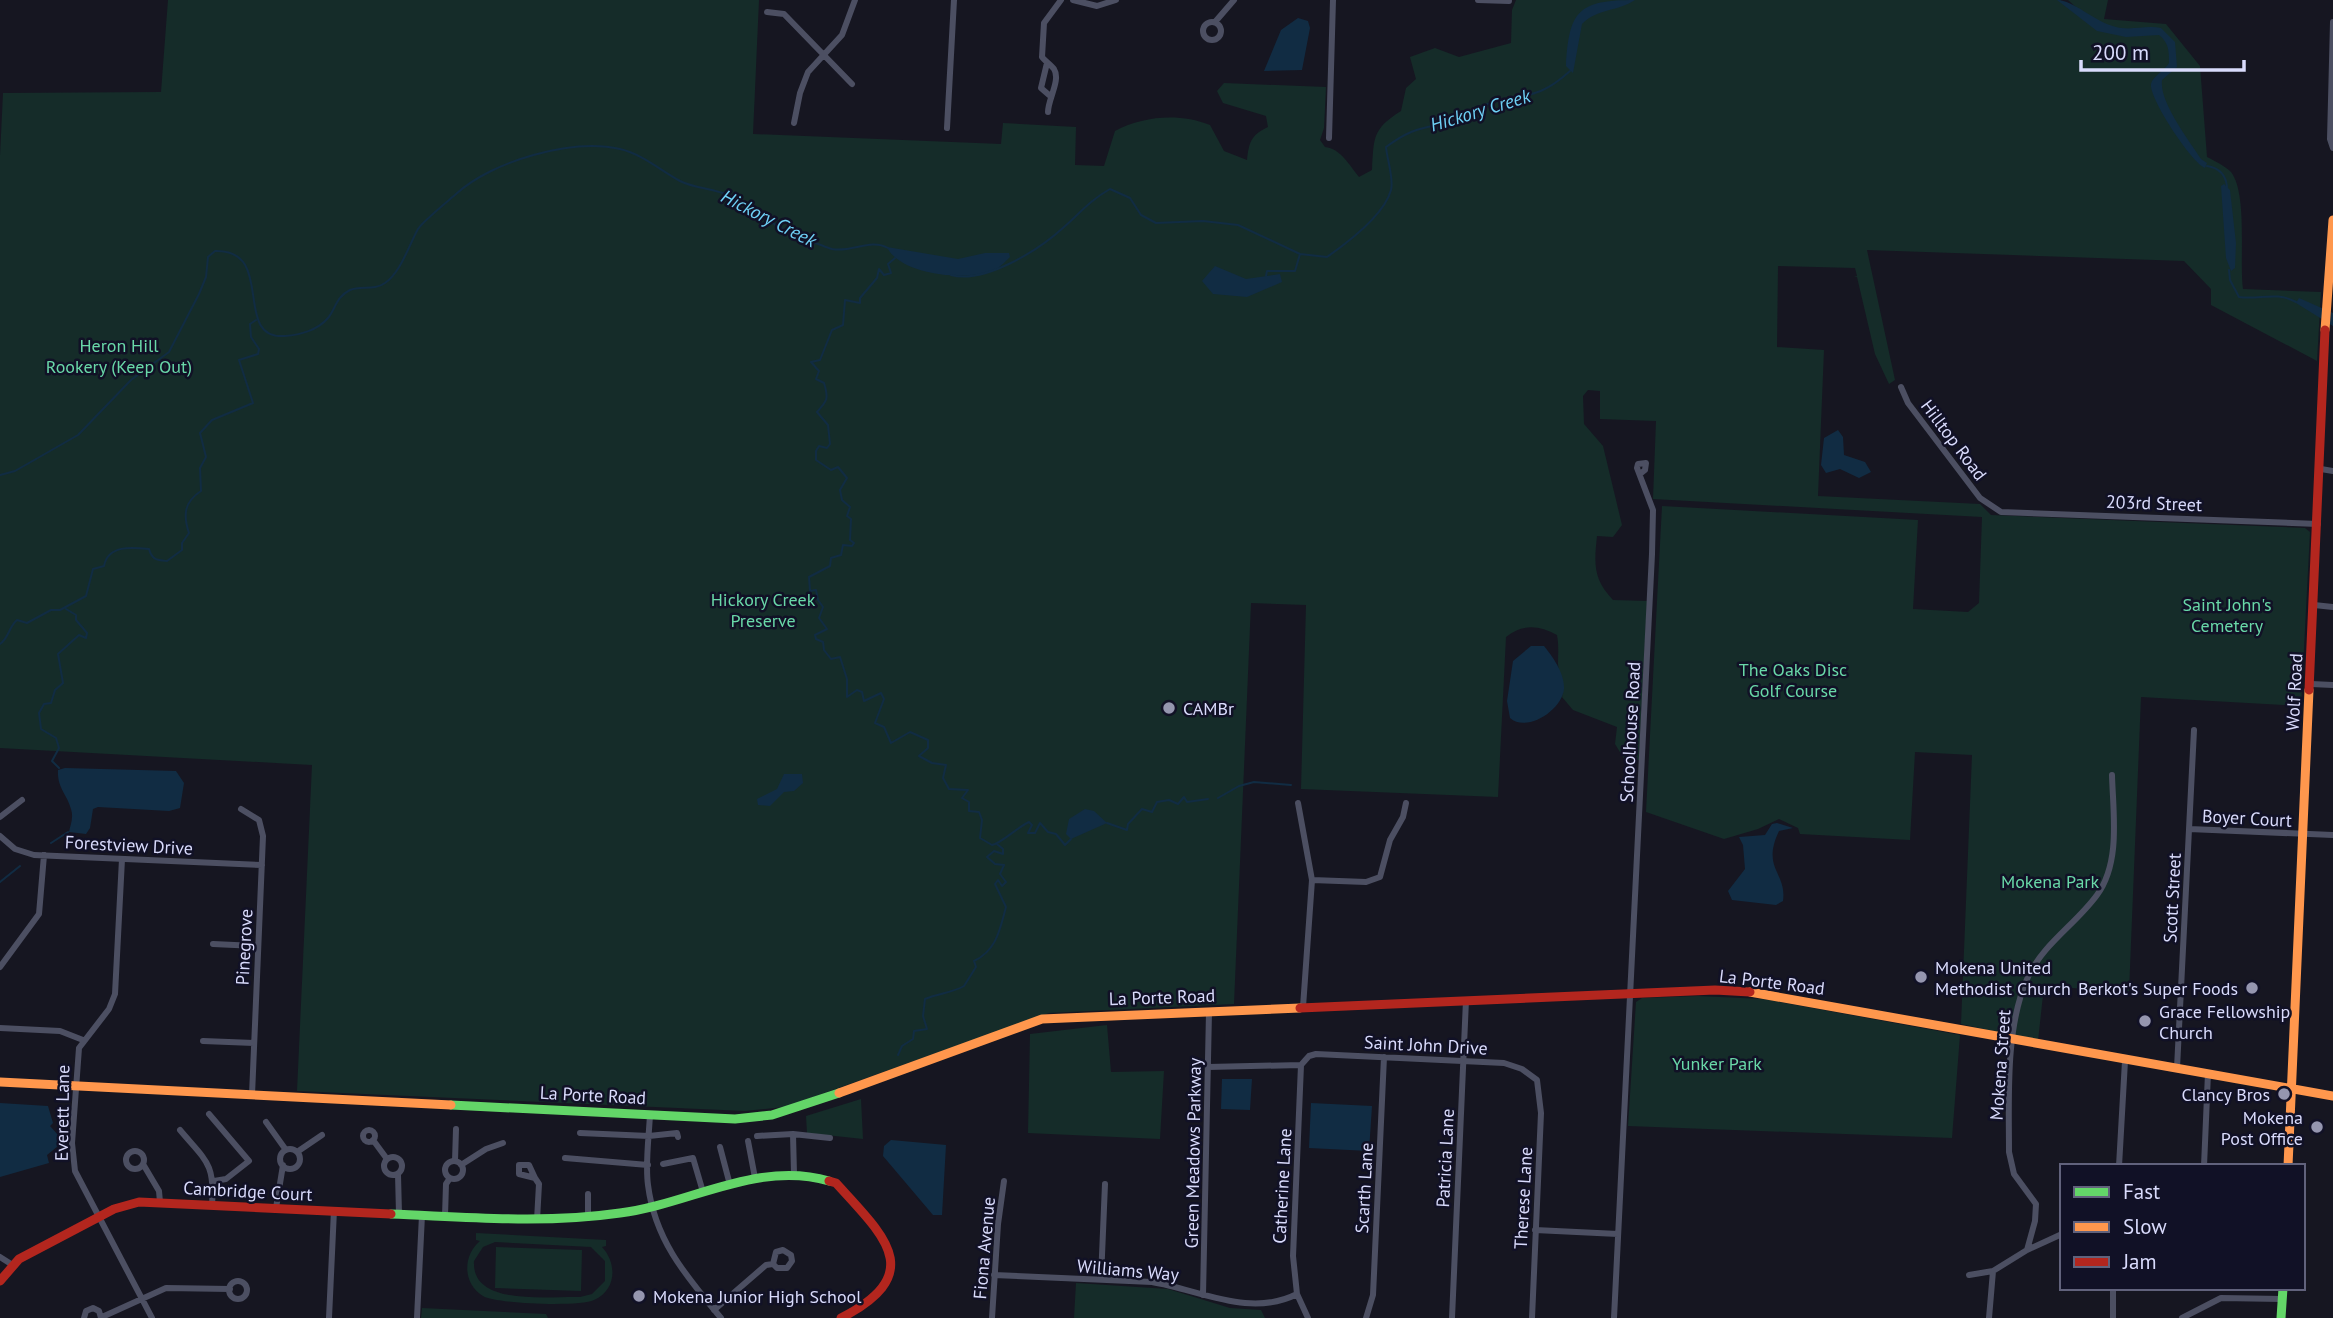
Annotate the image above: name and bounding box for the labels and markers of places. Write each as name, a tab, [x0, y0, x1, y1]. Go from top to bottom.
place label: CAMBr	[1183, 697, 1234, 720]
marker: CAMBr	[1161, 700, 1177, 716]
place label: Mokena United Methodist Church	[1935, 956, 2071, 1000]
marker: Mokena United Methodist Church	[1913, 969, 1929, 985]
place label: Berkot's Super Foods	[2078, 977, 2238, 1000]
marker: Berkot's Super Foods	[2244, 980, 2260, 996]
place label: Grace Fellowship Church	[2159, 1000, 2290, 1044]
marker: Grace Fellowship Church	[2137, 1013, 2153, 1029]
place label: Clancy Bros	[2181, 1083, 2270, 1106]
marker: Clancy Bros	[2276, 1086, 2292, 1102]
place label: Mokena Post Office	[2221, 1106, 2303, 1150]
marker: Mokena Post Office	[2309, 1119, 2325, 1135]
place label: Mokena Junior High School	[653, 1285, 862, 1308]
marker: Mokena Junior High School	[631, 1288, 647, 1304]

